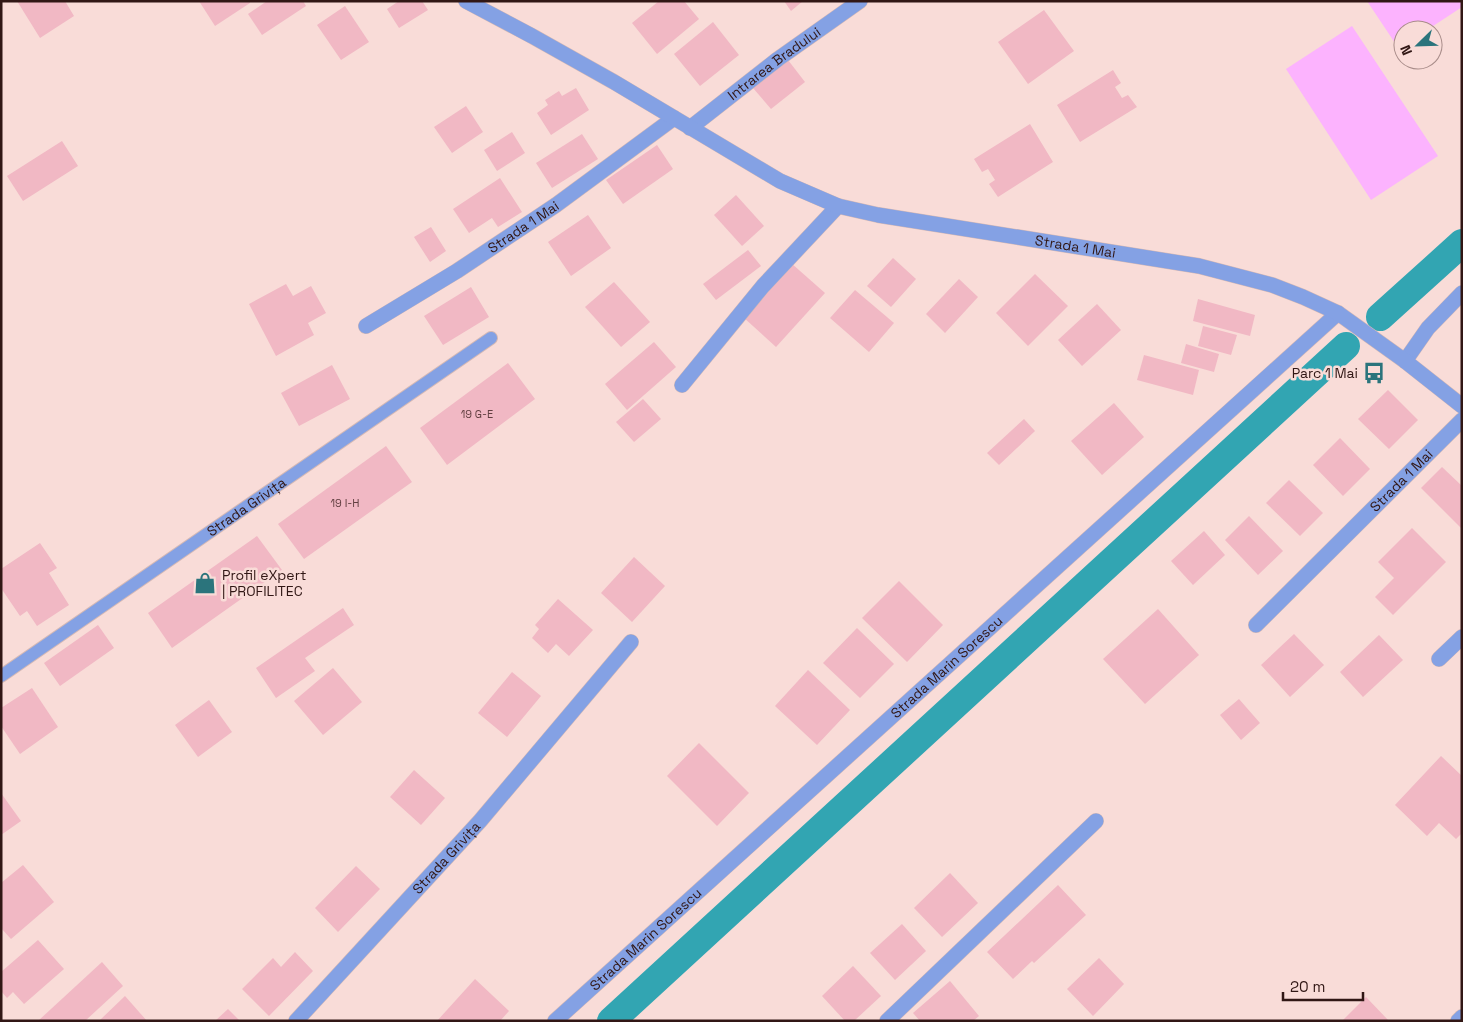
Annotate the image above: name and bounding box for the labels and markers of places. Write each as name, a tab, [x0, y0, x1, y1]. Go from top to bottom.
bus stop icon: Parc 1 Mai	[1361, 360, 1387, 386]
place label: Parc 1 Mai	[1292, 364, 1358, 382]
place label: Profil eXpert | PROFILITEC	[222, 566, 306, 600]
shop icon: Profil eXpert | PROFILITEC	[192, 570, 218, 596]

